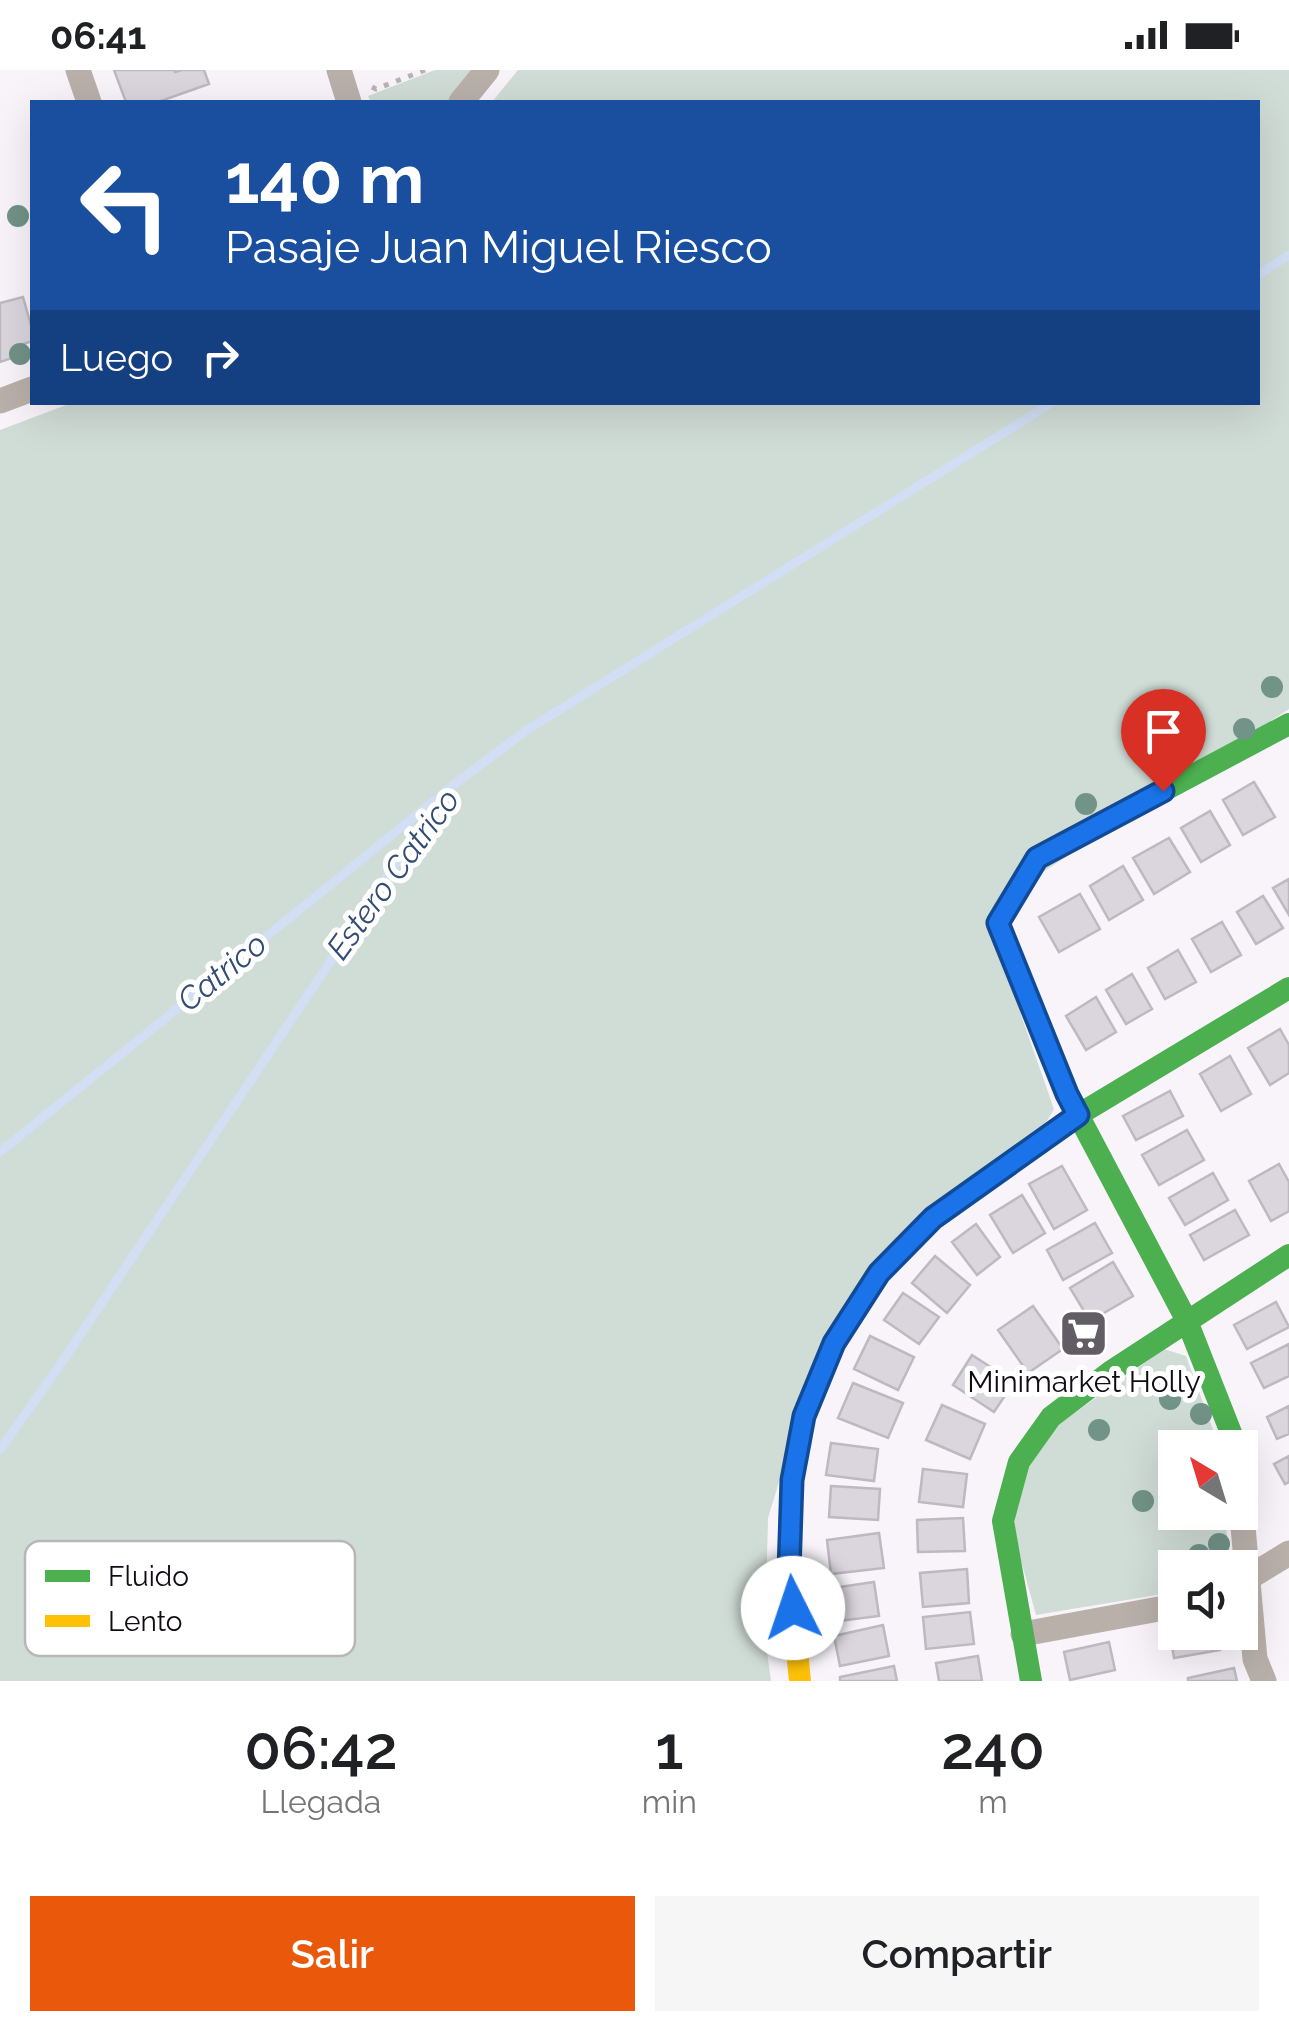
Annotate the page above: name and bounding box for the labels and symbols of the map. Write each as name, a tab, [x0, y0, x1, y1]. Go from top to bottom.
pin	[1121, 689, 1206, 792]
water label: Estero Catrico	[319, 782, 467, 966]
water label: Catrico	[170, 925, 273, 1018]
supermarket icon: Minimarket Holly	[1058, 1307, 1110, 1359]
place label: Minimarket Holly	[967, 1364, 1201, 1399]
north arrow	[1158, 1430, 1258, 1530]
legend	[25, 1541, 355, 1656]
position arrow	[741, 1556, 845, 1660]
text: Fluido	[108, 1560, 189, 1593]
text: Lento	[108, 1605, 182, 1638]

